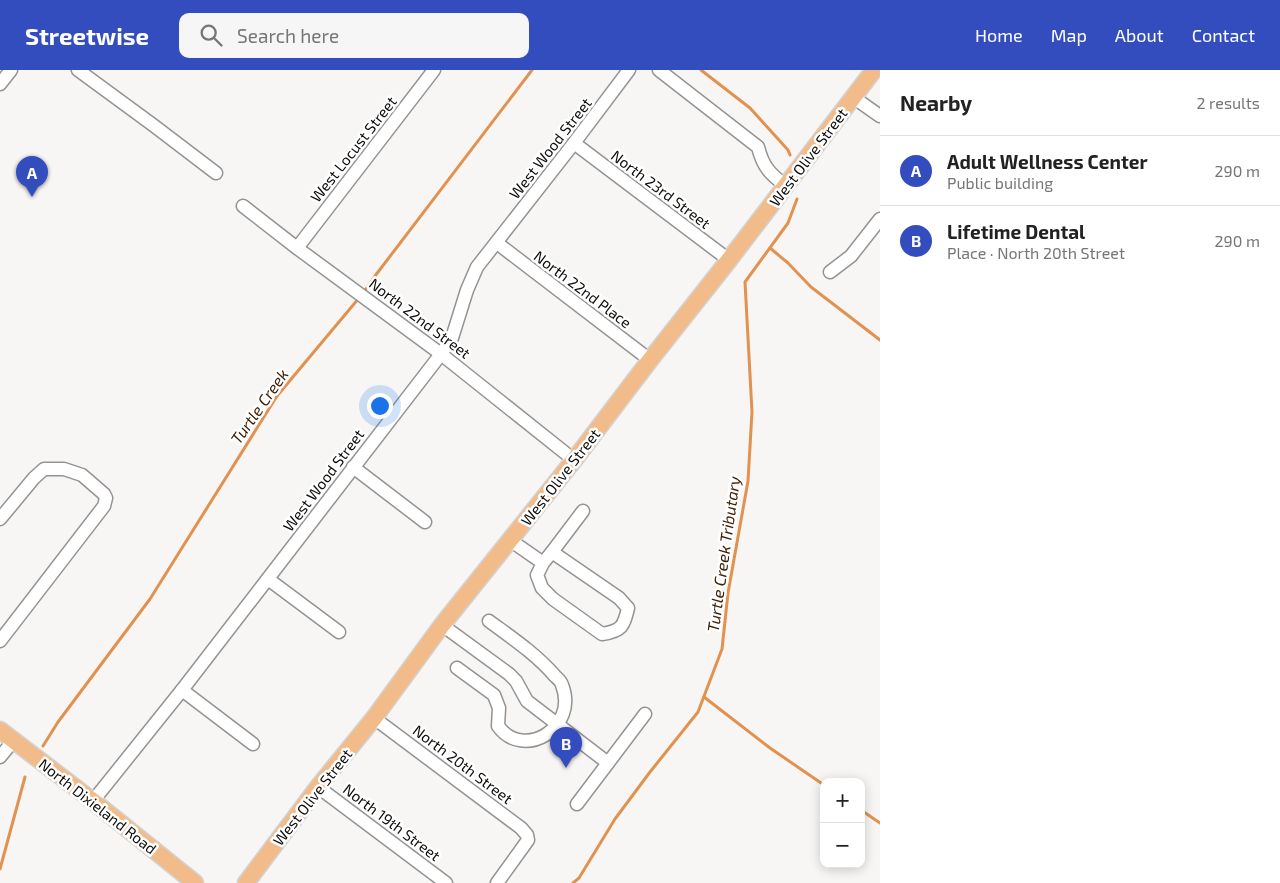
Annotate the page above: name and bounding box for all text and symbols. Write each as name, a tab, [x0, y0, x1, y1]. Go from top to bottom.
search box	[179, 13, 529, 58]
text: Streetwise	[25, 21, 149, 50]
icon: search	[197, 21, 225, 49]
text: Search here	[237, 24, 339, 47]
text: Home	[975, 24, 1023, 46]
text: Map	[1051, 24, 1087, 46]
text: About	[1115, 24, 1164, 46]
text: Contact	[1192, 24, 1255, 46]
text: Nearby	[900, 90, 972, 115]
street label: West Locust Street	[306, 92, 400, 205]
text: 2 results	[1197, 93, 1260, 112]
street label: West Wood Street	[505, 94, 595, 202]
street label: West Olive Street	[765, 104, 851, 209]
street label: North 23rd Street	[608, 146, 714, 232]
text: Adult Wellness Center	[947, 150, 1148, 173]
pin: A	[16, 156, 48, 197]
text: A	[911, 161, 921, 180]
text: 290 m	[1215, 161, 1260, 180]
text: Public building	[947, 173, 1053, 192]
text: Lifetime Dental	[947, 220, 1085, 243]
text: B	[911, 231, 921, 250]
text: 290 m	[1215, 231, 1260, 250]
text: Place · North 20th Street	[947, 243, 1125, 262]
street label: North 22nd Place	[531, 247, 635, 331]
street label: North 22nd Street	[366, 274, 474, 362]
water label: Turtle Creek	[226, 365, 292, 447]
your location	[367, 393, 393, 419]
street label: West Wood Street	[279, 425, 367, 535]
street label: West Olive Street	[517, 425, 604, 529]
water label: Turtle Creek Tributary	[703, 475, 744, 633]
street label: North 20th Street	[410, 721, 516, 807]
pin: B	[550, 727, 582, 768]
street label: West Olive Street	[269, 745, 356, 849]
street label: North Dixieland Road	[36, 755, 160, 857]
map controls	[820, 778, 865, 868]
button: +	[820, 778, 865, 823]
street label: North 19th Street	[340, 780, 444, 865]
button: −	[820, 823, 865, 868]

